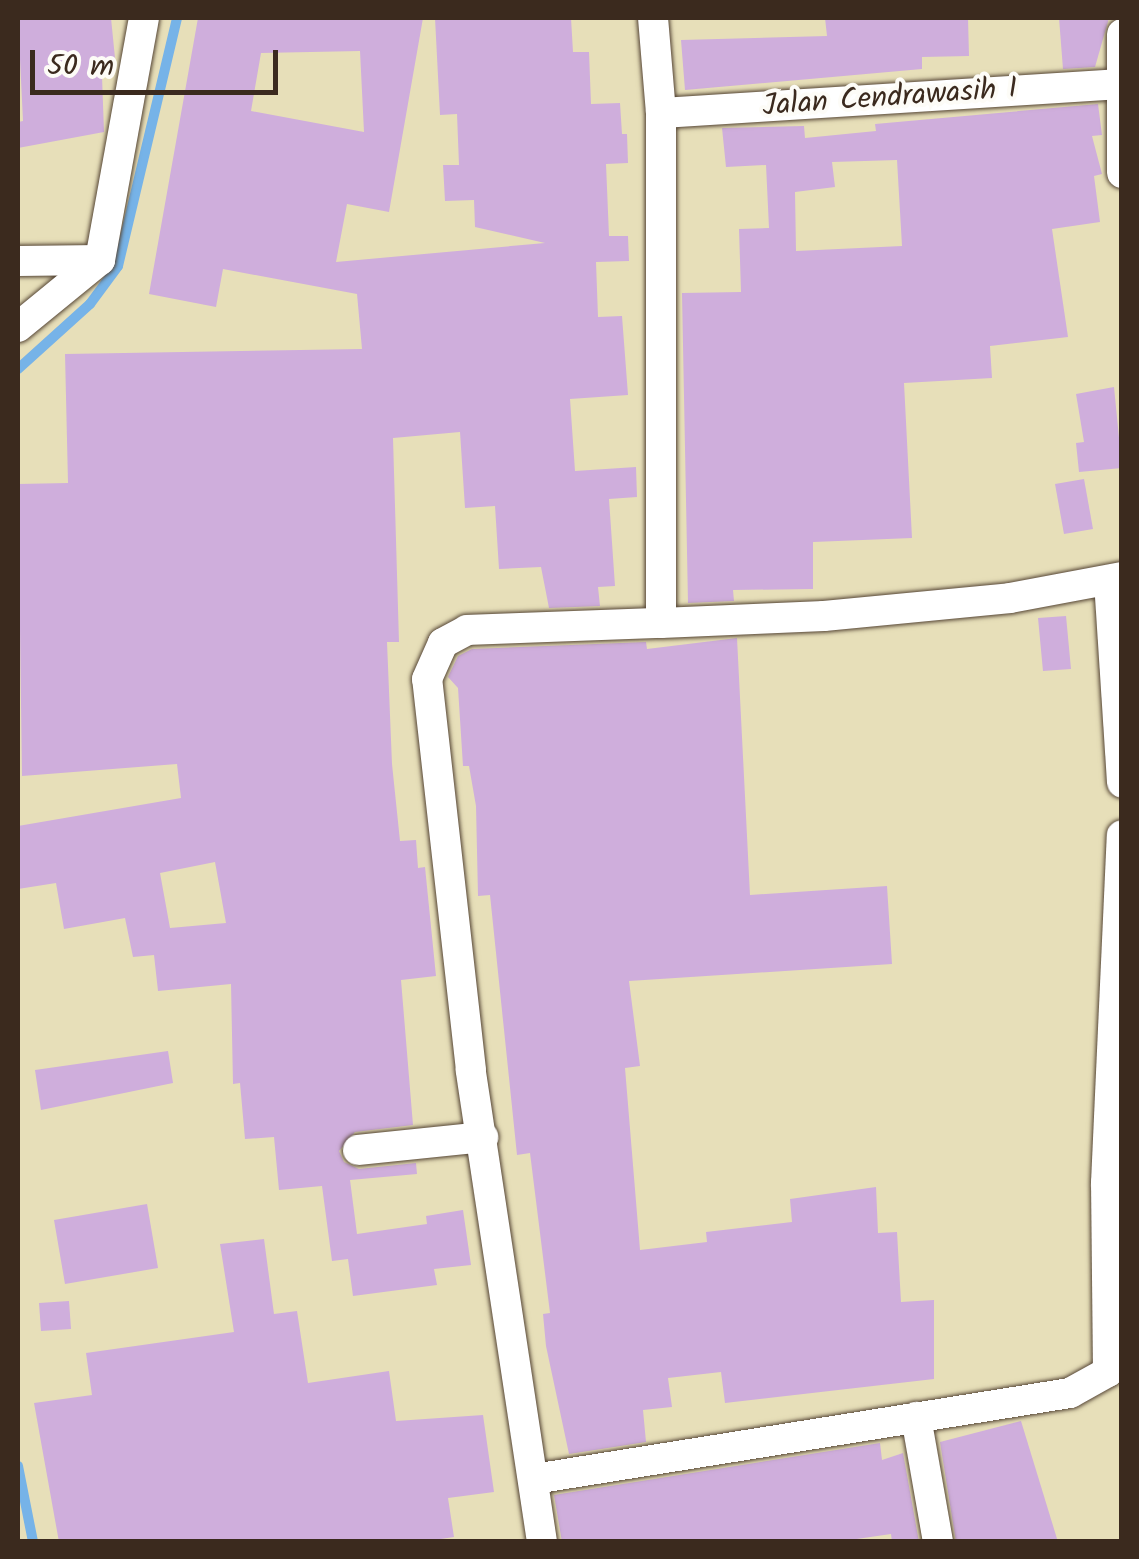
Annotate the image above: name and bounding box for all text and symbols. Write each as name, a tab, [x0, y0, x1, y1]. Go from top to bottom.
scale bar	[35, 30, 282, 92]
text: 50 m	[47, 43, 114, 91]
street label: Jalan Cendrawasih I	[761, 71, 1019, 125]

